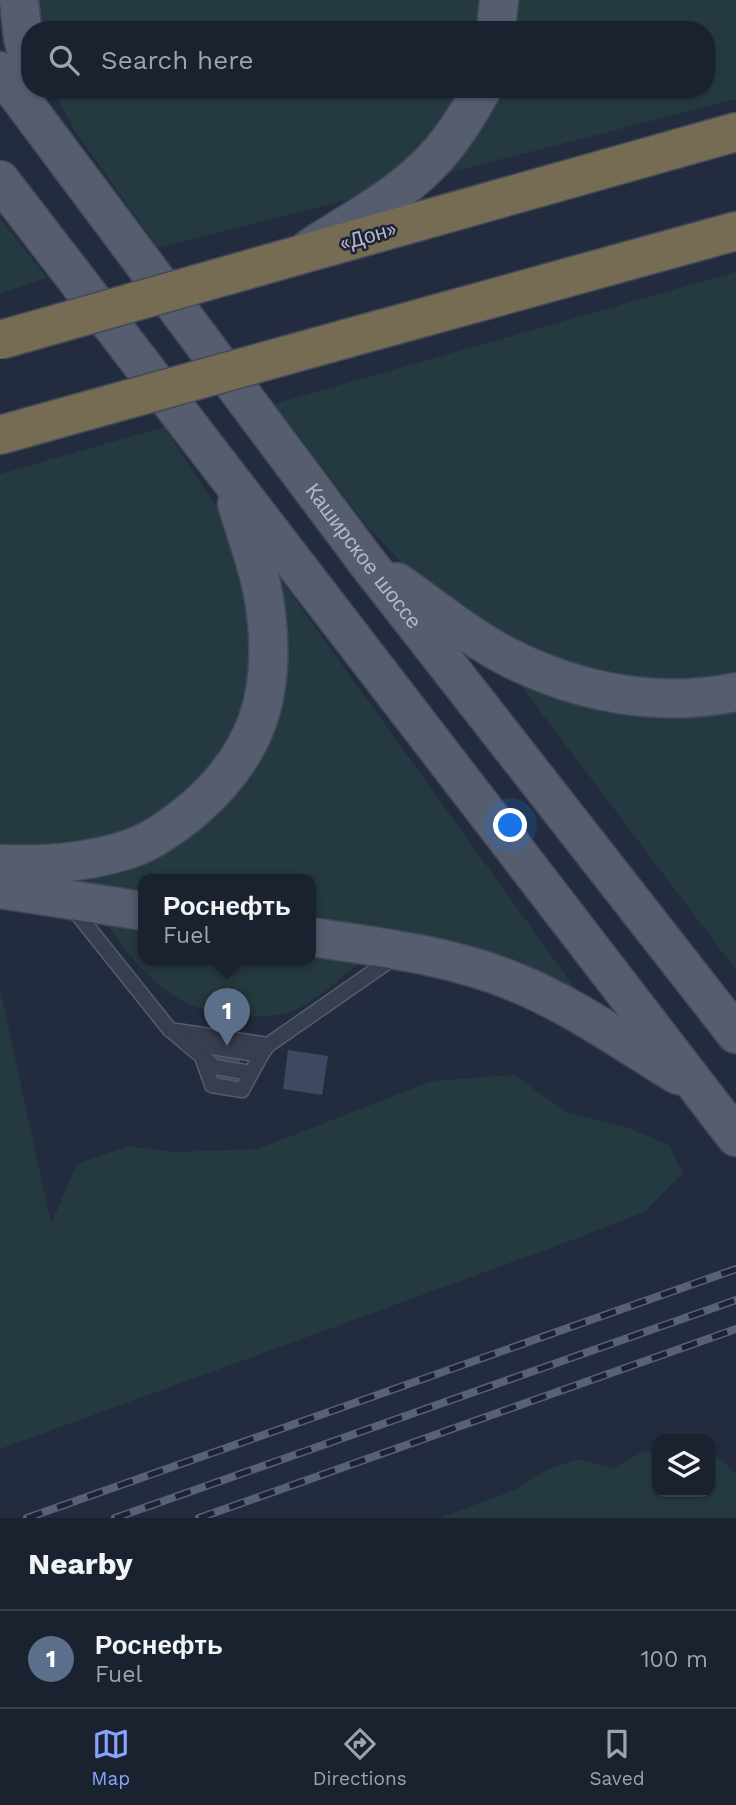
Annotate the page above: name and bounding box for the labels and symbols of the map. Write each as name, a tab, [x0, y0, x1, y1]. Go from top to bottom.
street label: «Дон»	[336, 215, 399, 256]
street label: Каширское шоссе	[300, 478, 427, 633]
your location	[493, 808, 527, 842]
pin: 1	[204, 988, 250, 1046]

